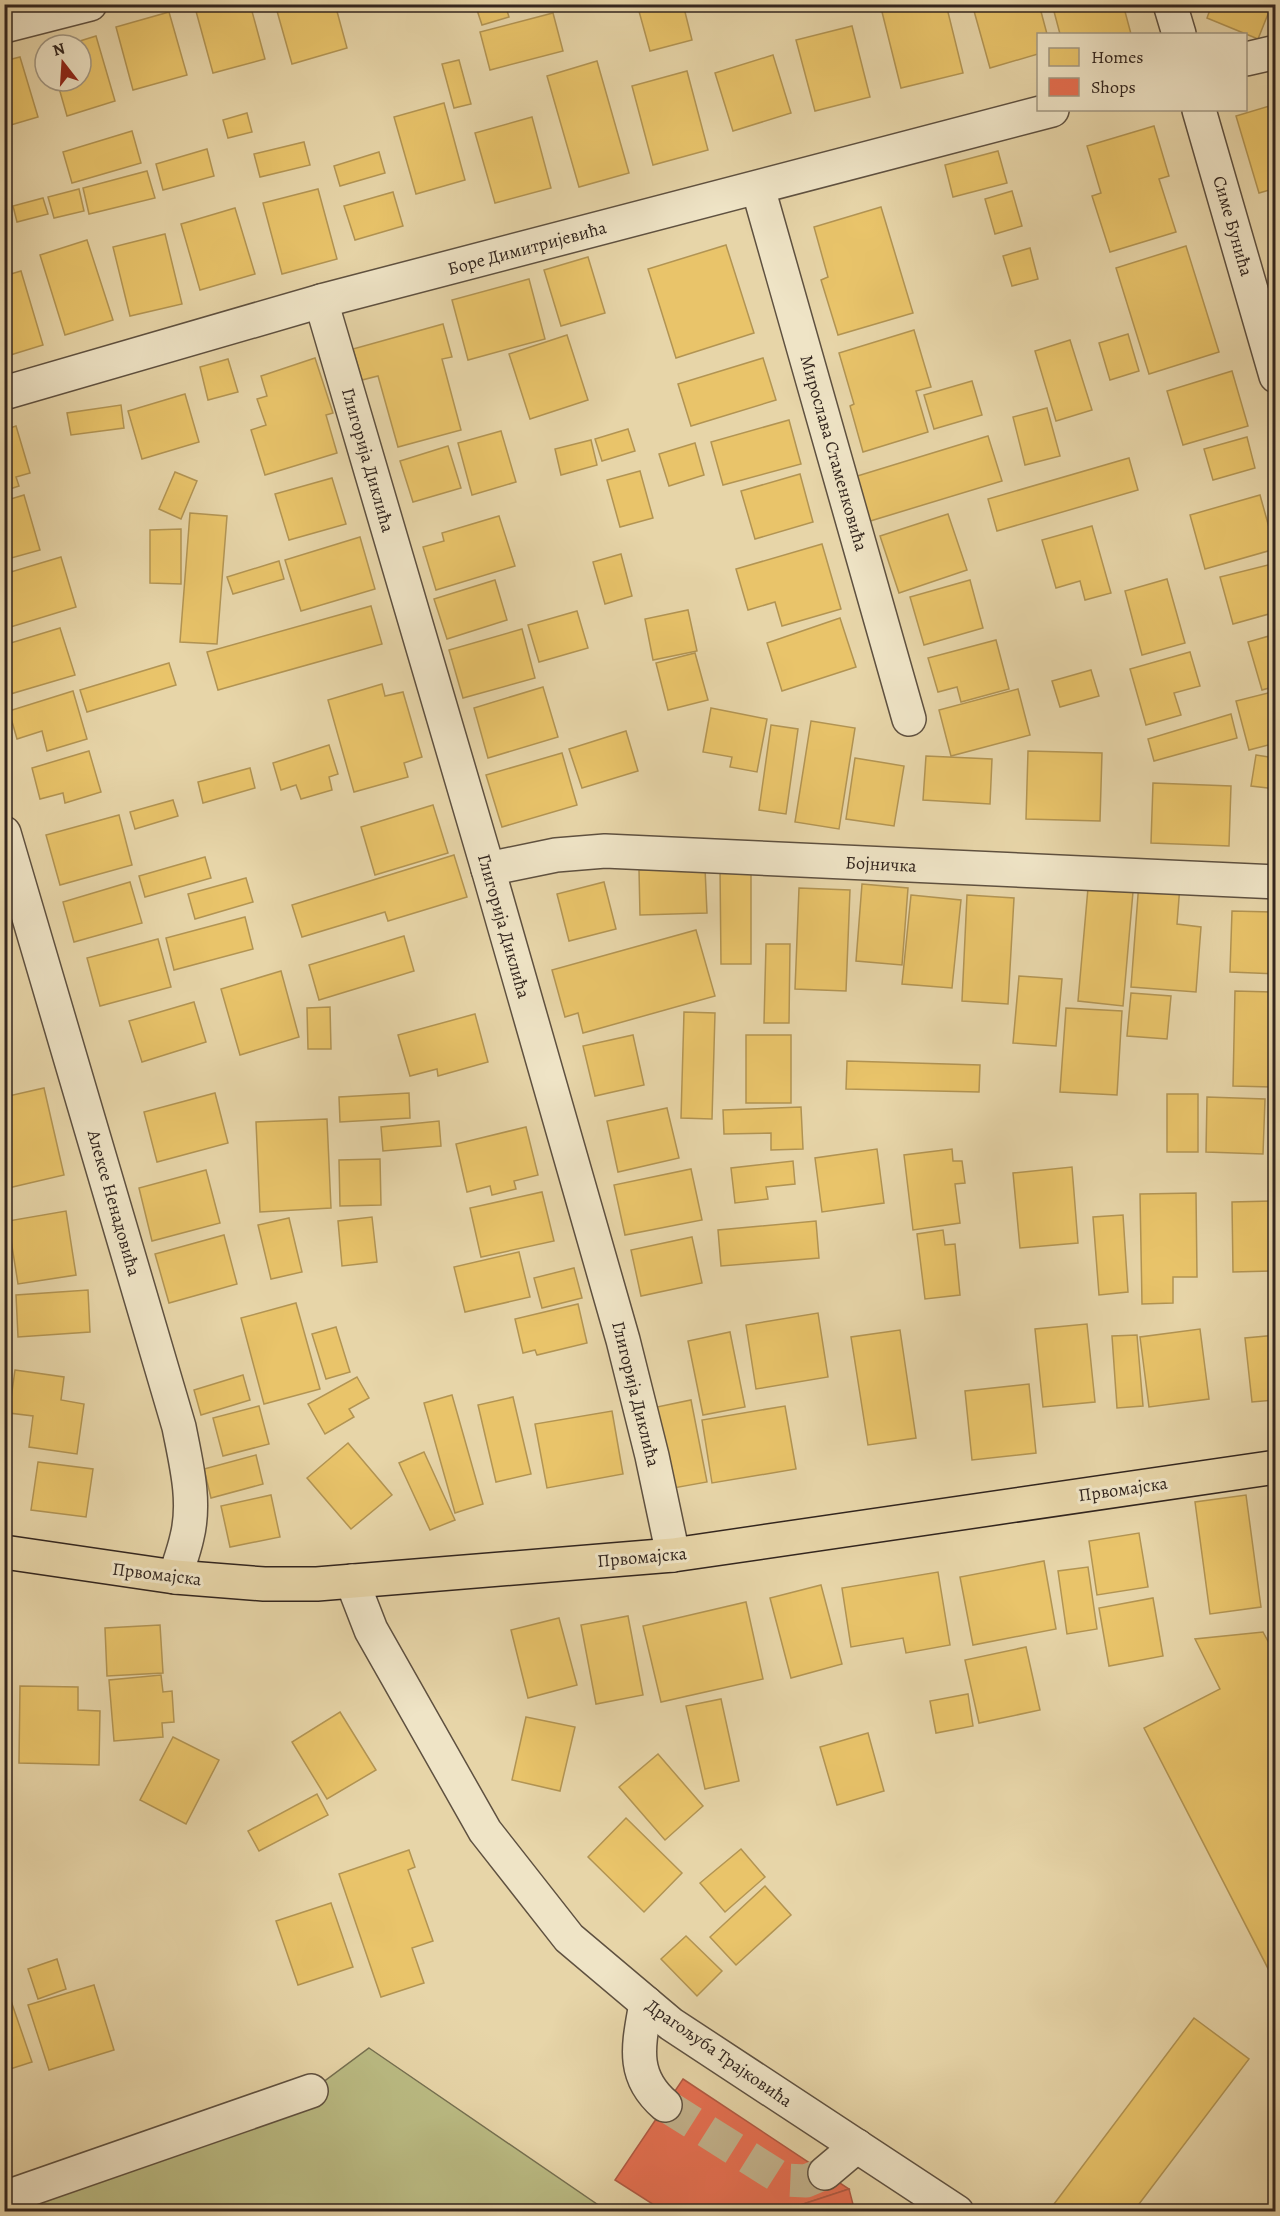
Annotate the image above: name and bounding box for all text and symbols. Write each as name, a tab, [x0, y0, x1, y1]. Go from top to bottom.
north arrow	[33, 33, 93, 93]
legend	[1037, 33, 1247, 111]
text: N	[50, 37, 68, 62]
text: Homes	[1091, 45, 1143, 69]
text: Shops	[1091, 75, 1136, 99]
street label: Симе Бунића	[1207, 173, 1259, 280]
street label: Боре Димитријевића	[445, 215, 610, 281]
street label: Мирослава Стаменковића	[794, 352, 874, 555]
street label: Глигорија Диклића	[336, 385, 400, 536]
street label: Бојничка	[845, 850, 918, 878]
street label: Глигорија Диклића	[472, 851, 536, 1002]
street label: Алексе Ненадовића	[81, 1126, 147, 1280]
street label: Глигорија Диклића	[606, 1319, 666, 1470]
street label: Првомајска	[1077, 1471, 1170, 1507]
street label: Првомајска	[596, 1541, 688, 1573]
street label: Првомајска	[111, 1557, 204, 1591]
street label: Драгољуба Трајковића	[641, 1993, 798, 2113]

